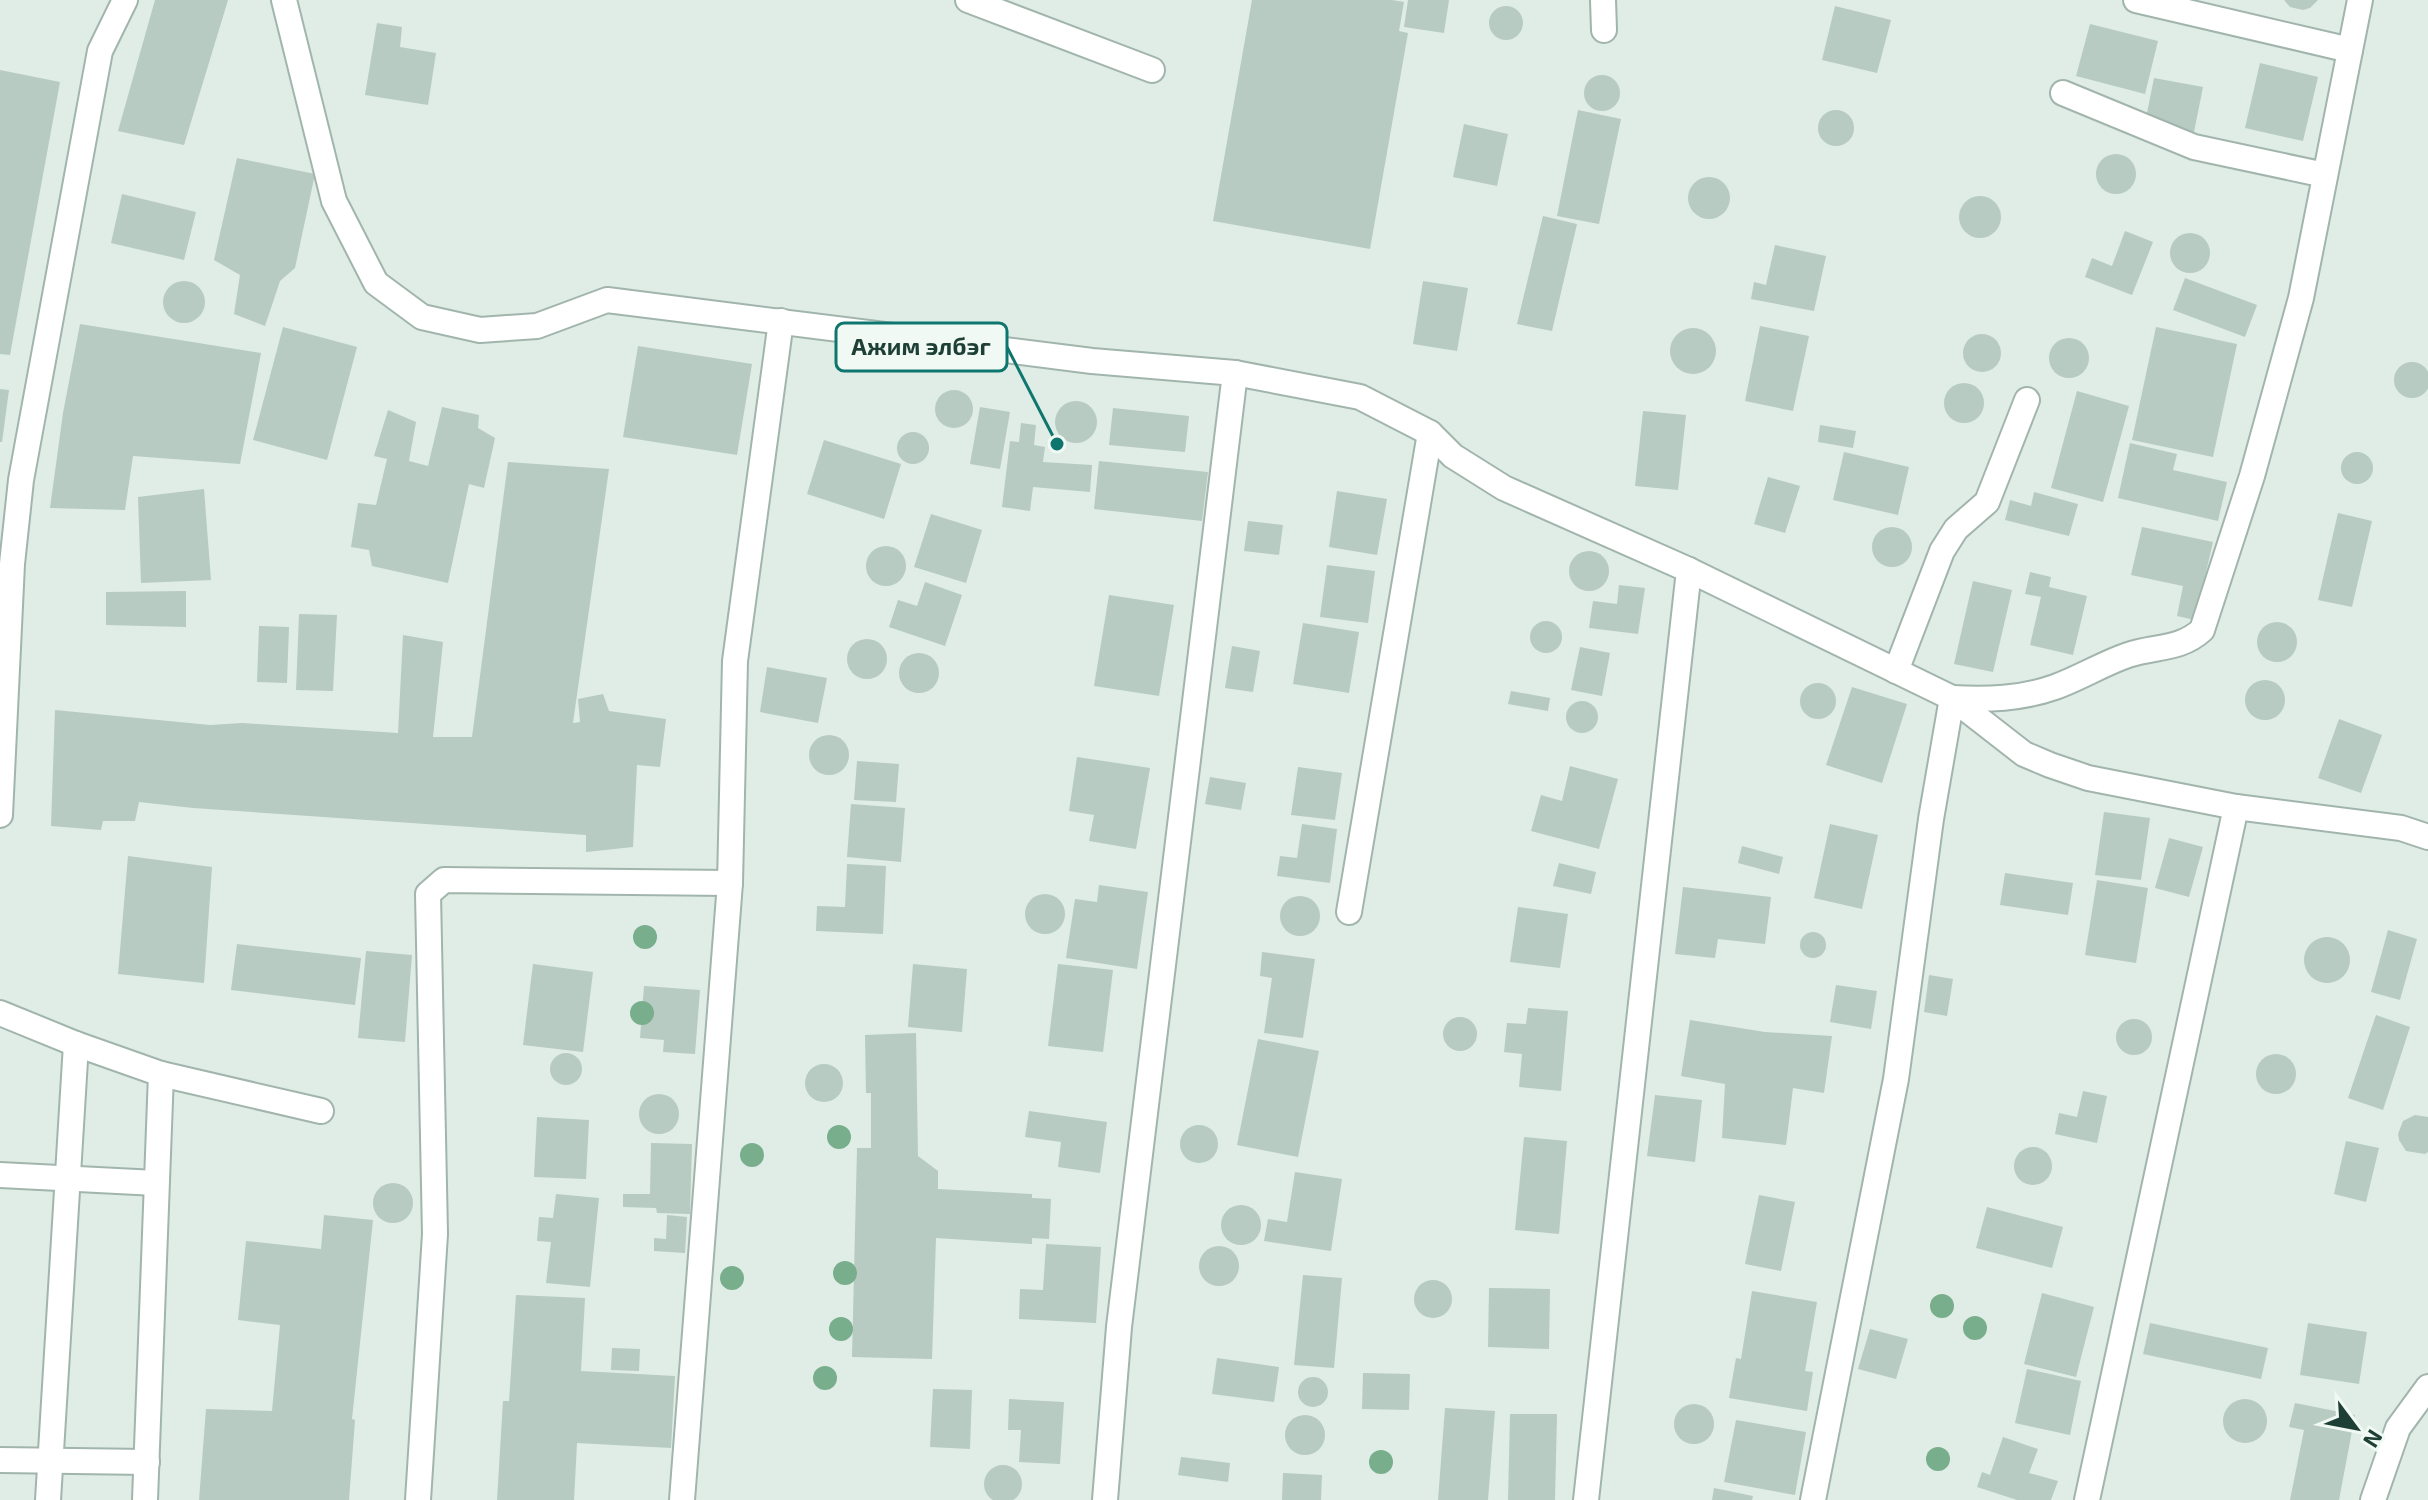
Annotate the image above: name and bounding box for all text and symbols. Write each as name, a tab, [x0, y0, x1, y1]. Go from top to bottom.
callout: Ажим элбэг	[836, 323, 1007, 371]
text: Ажим элбэг	[851, 331, 991, 360]
north arrow	[2316, 1388, 2396, 1468]
text: N	[2359, 1426, 2389, 1453]

